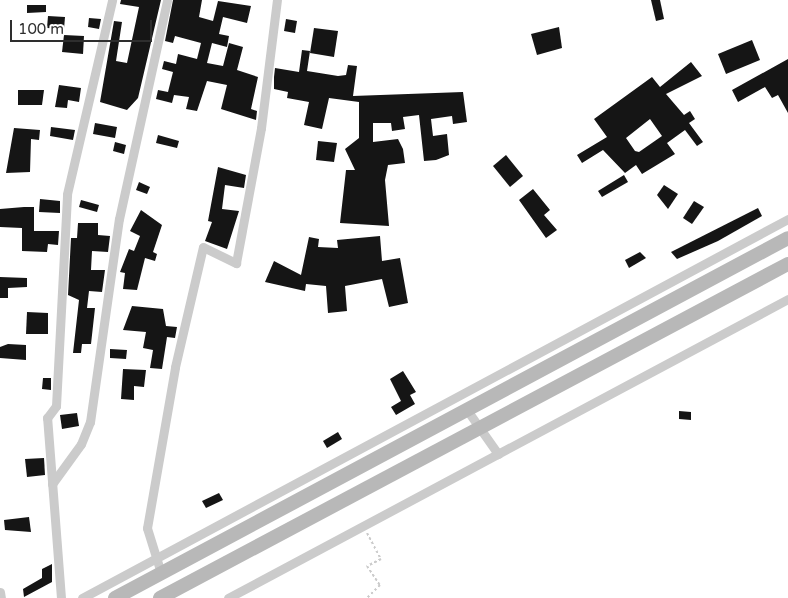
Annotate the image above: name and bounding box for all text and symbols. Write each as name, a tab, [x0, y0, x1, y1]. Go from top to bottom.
scale bar	[12, 10, 155, 42]
text: 100 m	[18, 20, 64, 38]

